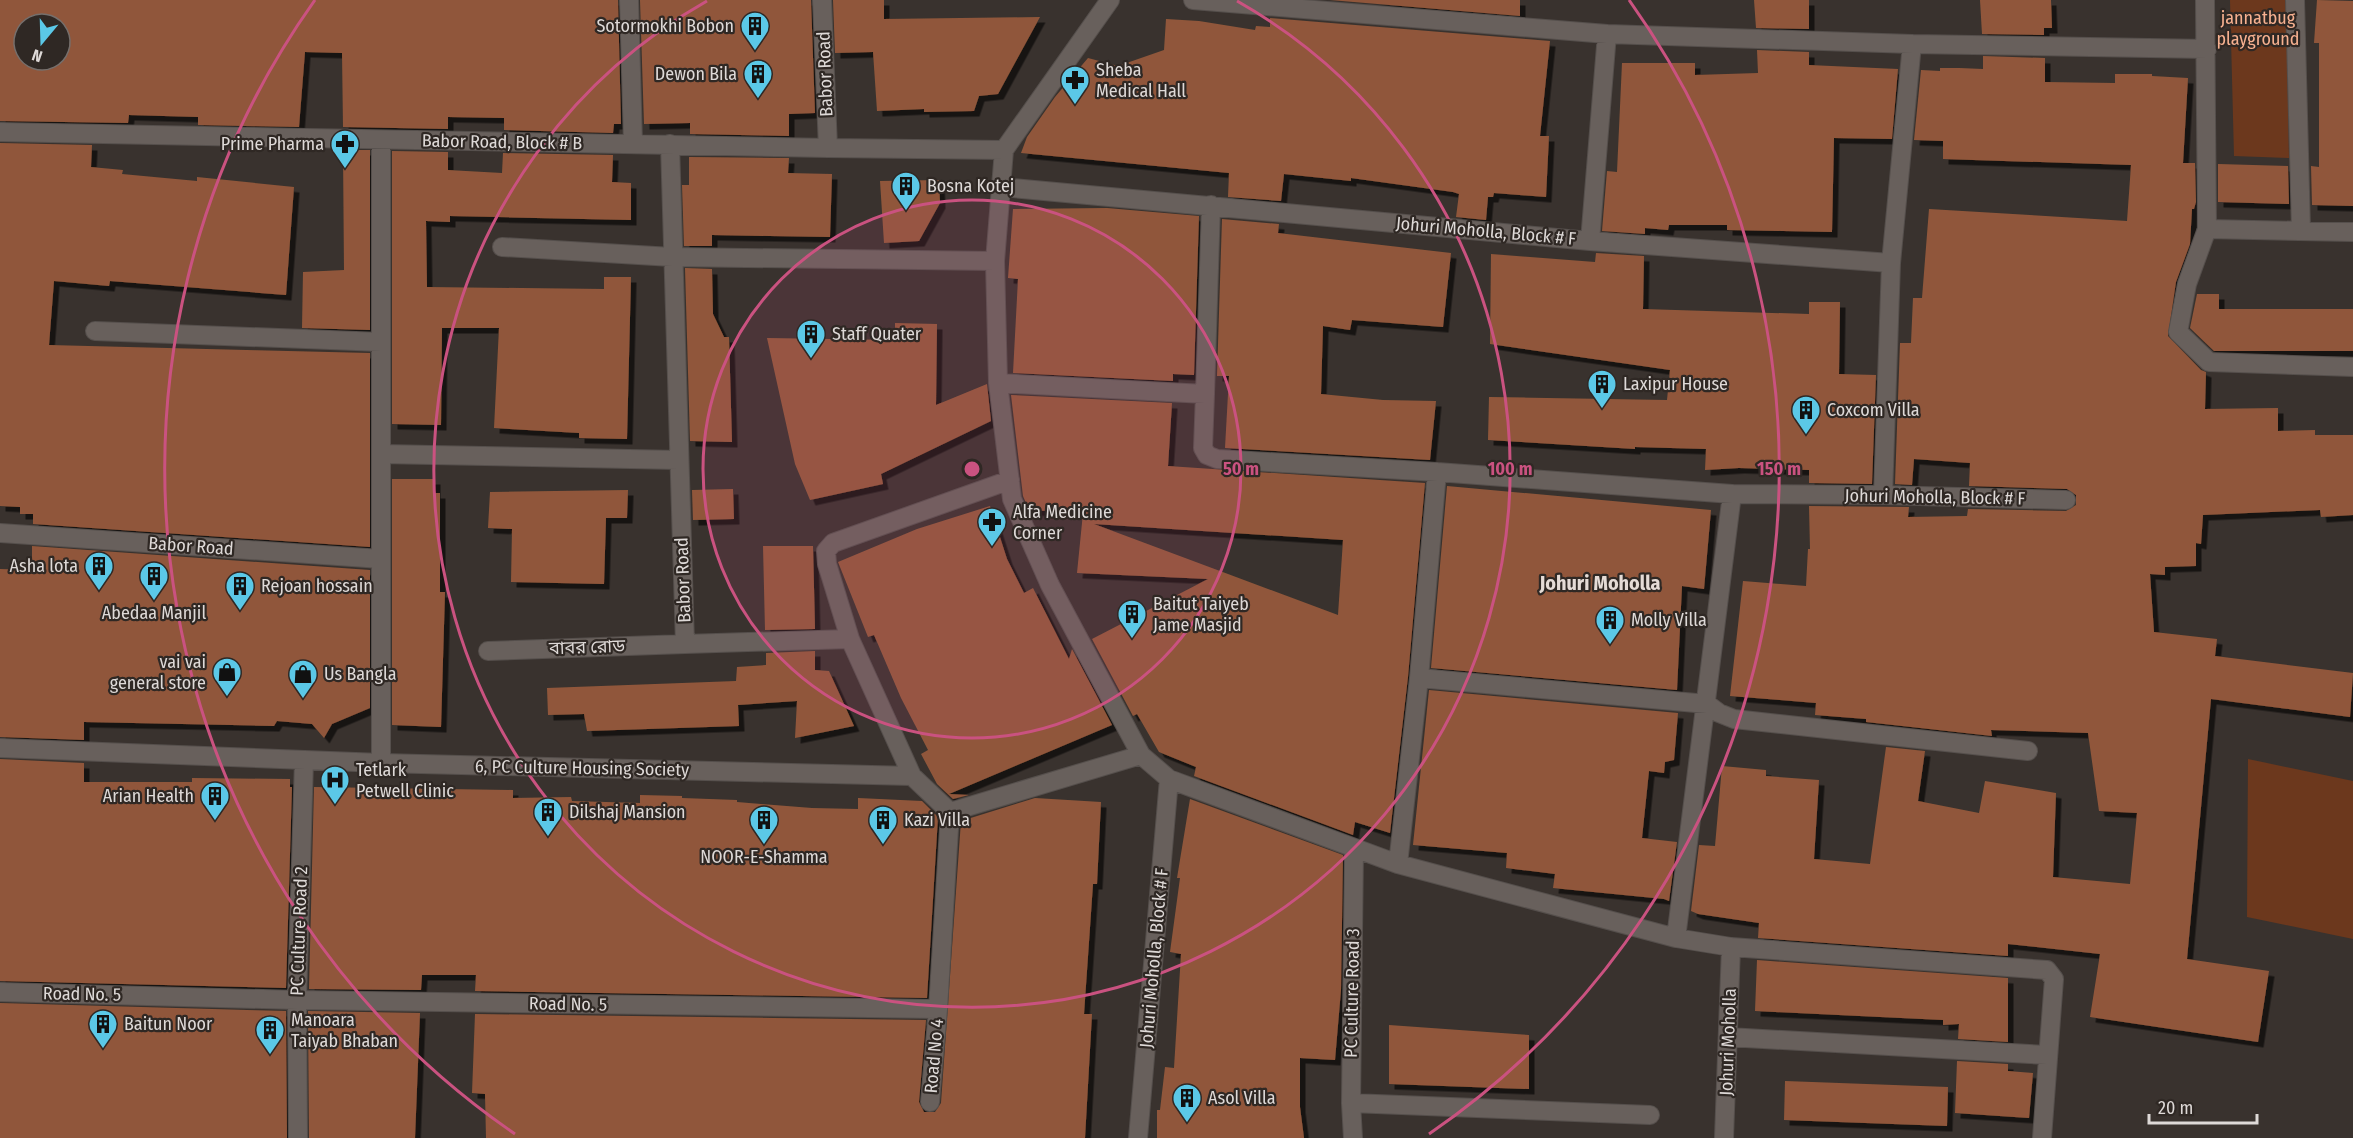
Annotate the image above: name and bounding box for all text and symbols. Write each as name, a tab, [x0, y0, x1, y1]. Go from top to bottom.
park label: jannatbug playground	[2216, 7, 2300, 50]
building icon: Sotormokhi Bobon	[739, 10, 771, 52]
north arrow	[12, 12, 72, 72]
place label: Sotormokhi Bobon	[596, 15, 734, 37]
street label: Babor Road	[813, 31, 837, 117]
text: N	[30, 45, 45, 66]
building icon: Dewon Bila	[742, 58, 774, 100]
place label: Sheba Medical Hall	[1096, 59, 1186, 102]
place label: Dewon Bila	[655, 63, 737, 85]
pharmacy icon: Sheba Medical Hall	[1059, 64, 1091, 106]
pharmacy icon: Prime Pharma	[329, 128, 361, 170]
street label: Babor Road, Block # B	[422, 130, 583, 154]
place label: Prime Pharma	[221, 133, 324, 155]
building icon: Bosna Kotej	[890, 170, 922, 212]
place label: Bosna Kotej	[927, 175, 1014, 197]
street label: Johuri Moholla, Block # F	[1395, 212, 1577, 250]
building icon: Staff Quater	[795, 318, 827, 360]
place label: Staff Quater	[832, 323, 922, 345]
building icon: Laxipur House	[1586, 368, 1618, 410]
place label: Laxipur House	[1623, 373, 1728, 395]
building icon: Coxcom Villa	[1790, 394, 1822, 436]
place label: Coxcom Villa	[1827, 399, 1920, 421]
text: 50 m	[1223, 458, 1259, 480]
text: 100 m	[1488, 458, 1532, 480]
text: 150 m	[1757, 458, 1801, 480]
centre of rings	[962, 459, 982, 479]
street label: Johuri Moholla, Block # F	[1844, 484, 2026, 510]
place label: Alfa Medicine Corner	[1013, 501, 1112, 544]
pharmacy icon: Alfa Medicine Corner	[976, 506, 1008, 548]
street label: Babor Road	[148, 532, 234, 560]
street label: Babor Road	[671, 537, 695, 623]
building icon: Asha lota	[83, 550, 115, 592]
place label: Asha lota	[10, 555, 78, 577]
building icon: Abedaa Manjil	[138, 560, 170, 602]
building icon: Rejoan hossain	[224, 570, 256, 612]
district label: Johuri Moholla	[1539, 571, 1661, 595]
place label: Rejoan hossain	[261, 575, 373, 597]
place label: Baitut Taiyeb Jame Masjid	[1153, 593, 1249, 636]
building icon: Baitut Taiyeb Jame Masjid	[1116, 598, 1148, 640]
place label: Abedaa Manjil	[102, 602, 206, 624]
building icon: Molly Villa	[1594, 604, 1626, 646]
place label: Molly Villa	[1631, 609, 1707, 631]
street label: বাবর রোড	[548, 635, 626, 659]
place label: vai vai general store	[110, 651, 206, 694]
shop icon: vai vai general store	[211, 656, 243, 698]
shop icon: Us Bangla	[287, 658, 319, 700]
place label: Us Bangla	[324, 663, 397, 685]
street label: 6, PC Culture Housing Society	[475, 755, 689, 781]
place label: Tetlark Petwell Clinic	[356, 759, 454, 802]
hospital icon: Tetlark Petwell Clinic	[319, 764, 351, 806]
building icon: Arian Health	[199, 780, 231, 822]
place label: Arian Health	[103, 785, 194, 807]
building icon: Dilshaj Mansion	[532, 796, 564, 838]
place label: Dilshaj Mansion	[569, 801, 686, 823]
building icon: NOOR-E-Shamma	[748, 804, 780, 846]
building icon: Kazi Villa	[867, 804, 899, 846]
place label: Kazi Villa	[904, 809, 970, 831]
place label: NOOR-E-Shamma	[700, 846, 828, 868]
street label: PC Culture Road 2	[286, 866, 312, 996]
street label: Johuri Moholla, Block # F	[1135, 867, 1173, 1049]
street label: PC Culture Road 3	[1340, 928, 1364, 1058]
street label: Road No. 5	[43, 982, 121, 1006]
street label: Johuri Moholla	[1715, 988, 1741, 1096]
street label: Road No. 5	[529, 992, 607, 1016]
building icon: Baitun Noor	[87, 1008, 119, 1050]
place label: Manoara Taiyab Bhaban	[291, 1009, 398, 1052]
place label: Baitun Noor	[124, 1013, 213, 1035]
building icon: Manoara Taiyab Bhaban	[254, 1014, 286, 1056]
street label: Road No 4	[920, 1017, 948, 1094]
building icon: Asol Villa	[1171, 1082, 1203, 1124]
place label: Asol Villa	[1208, 1087, 1276, 1109]
scale bar	[2149, 1087, 2257, 1125]
text: 20 m	[2158, 1097, 2193, 1119]

